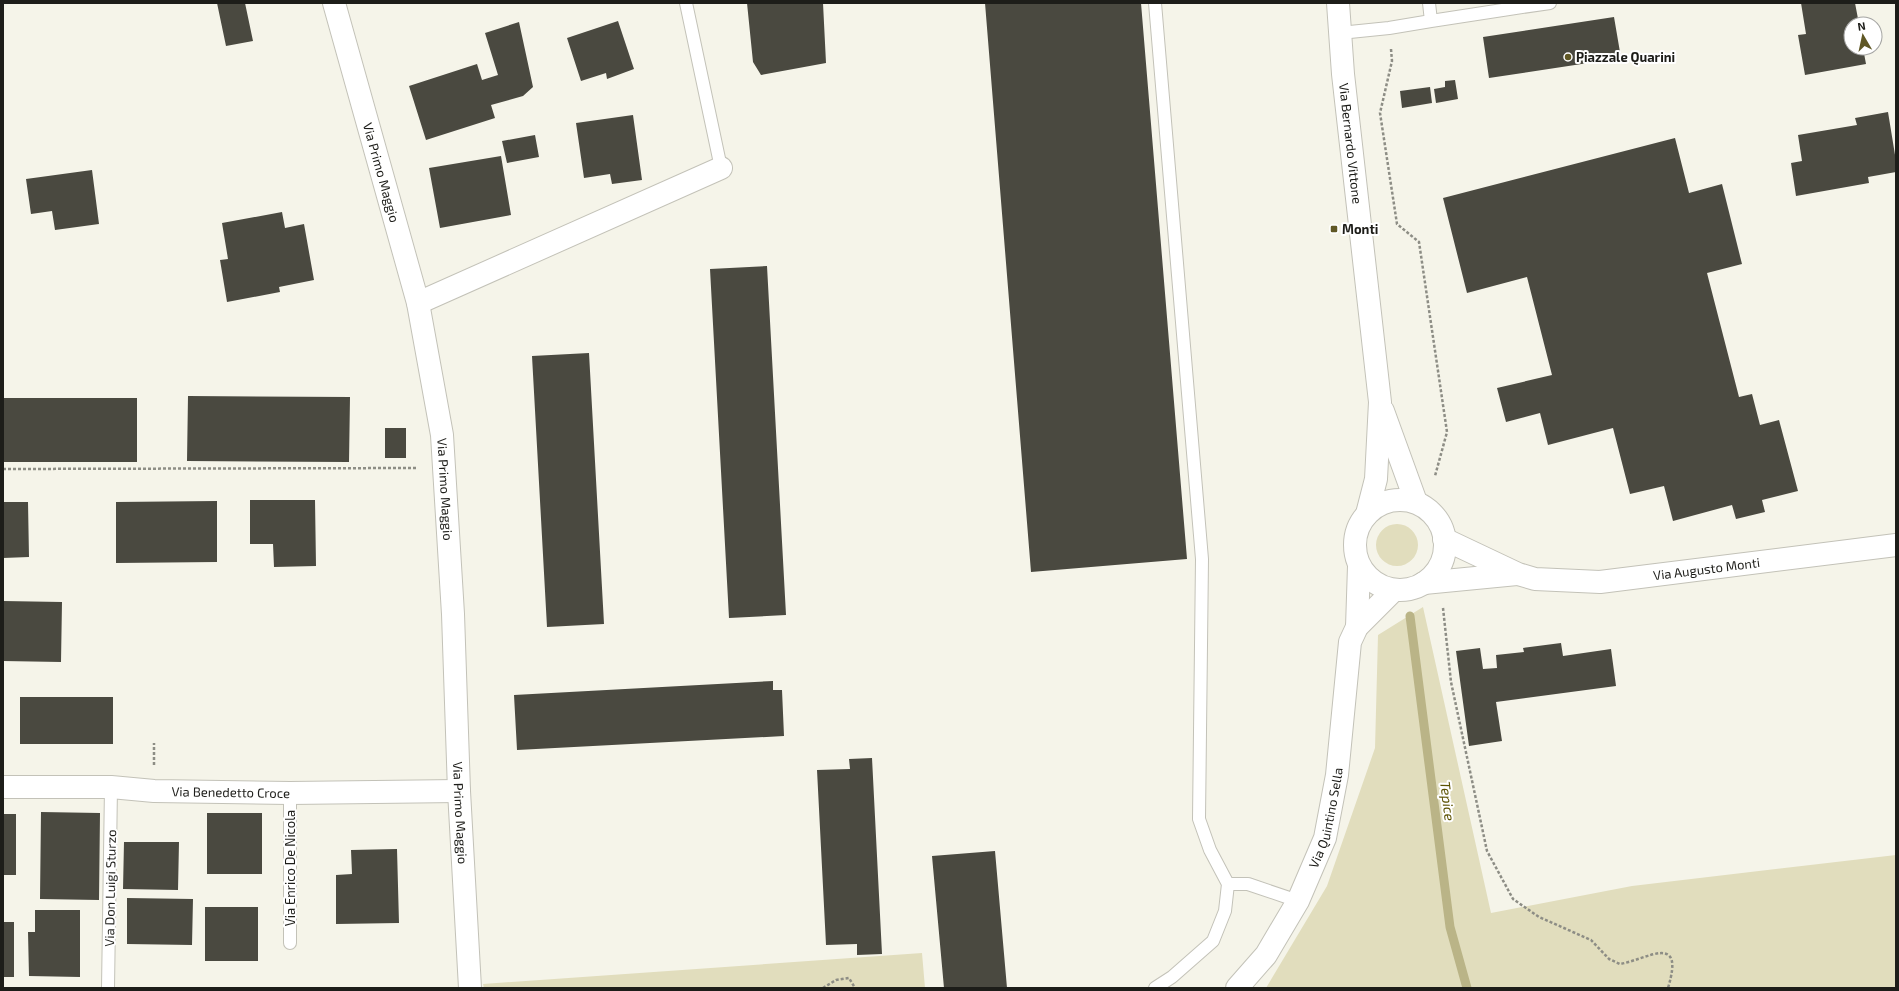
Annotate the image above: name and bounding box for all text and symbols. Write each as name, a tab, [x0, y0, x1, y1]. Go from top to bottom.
north arrow	[1843, 16, 1883, 56]
text: N	[1856, 19, 1866, 33]
place label: Piazzale Quarini	[1576, 49, 1675, 66]
marker: Piazzale Quarini	[1563, 52, 1573, 62]
street label: Via Bernardo Vittone	[1336, 82, 1366, 205]
street label: Via Primo Maggio	[360, 121, 403, 224]
place label: Monti	[1342, 221, 1378, 237]
marker: Monti	[1329, 224, 1339, 234]
street label: Via Primo Maggio	[434, 437, 456, 541]
street label: Via Augusto Monti	[1652, 554, 1761, 583]
street label: Via Primo Maggio	[450, 761, 471, 865]
street label: Via Quintino Sella	[1305, 767, 1346, 870]
water label: Tepice	[1437, 780, 1459, 822]
street label: Via Benedetto Croce	[171, 783, 290, 801]
street label: Via Enrico De Nicola	[282, 810, 298, 926]
street label: Via Don Luigi Sturzo	[101, 829, 119, 947]

